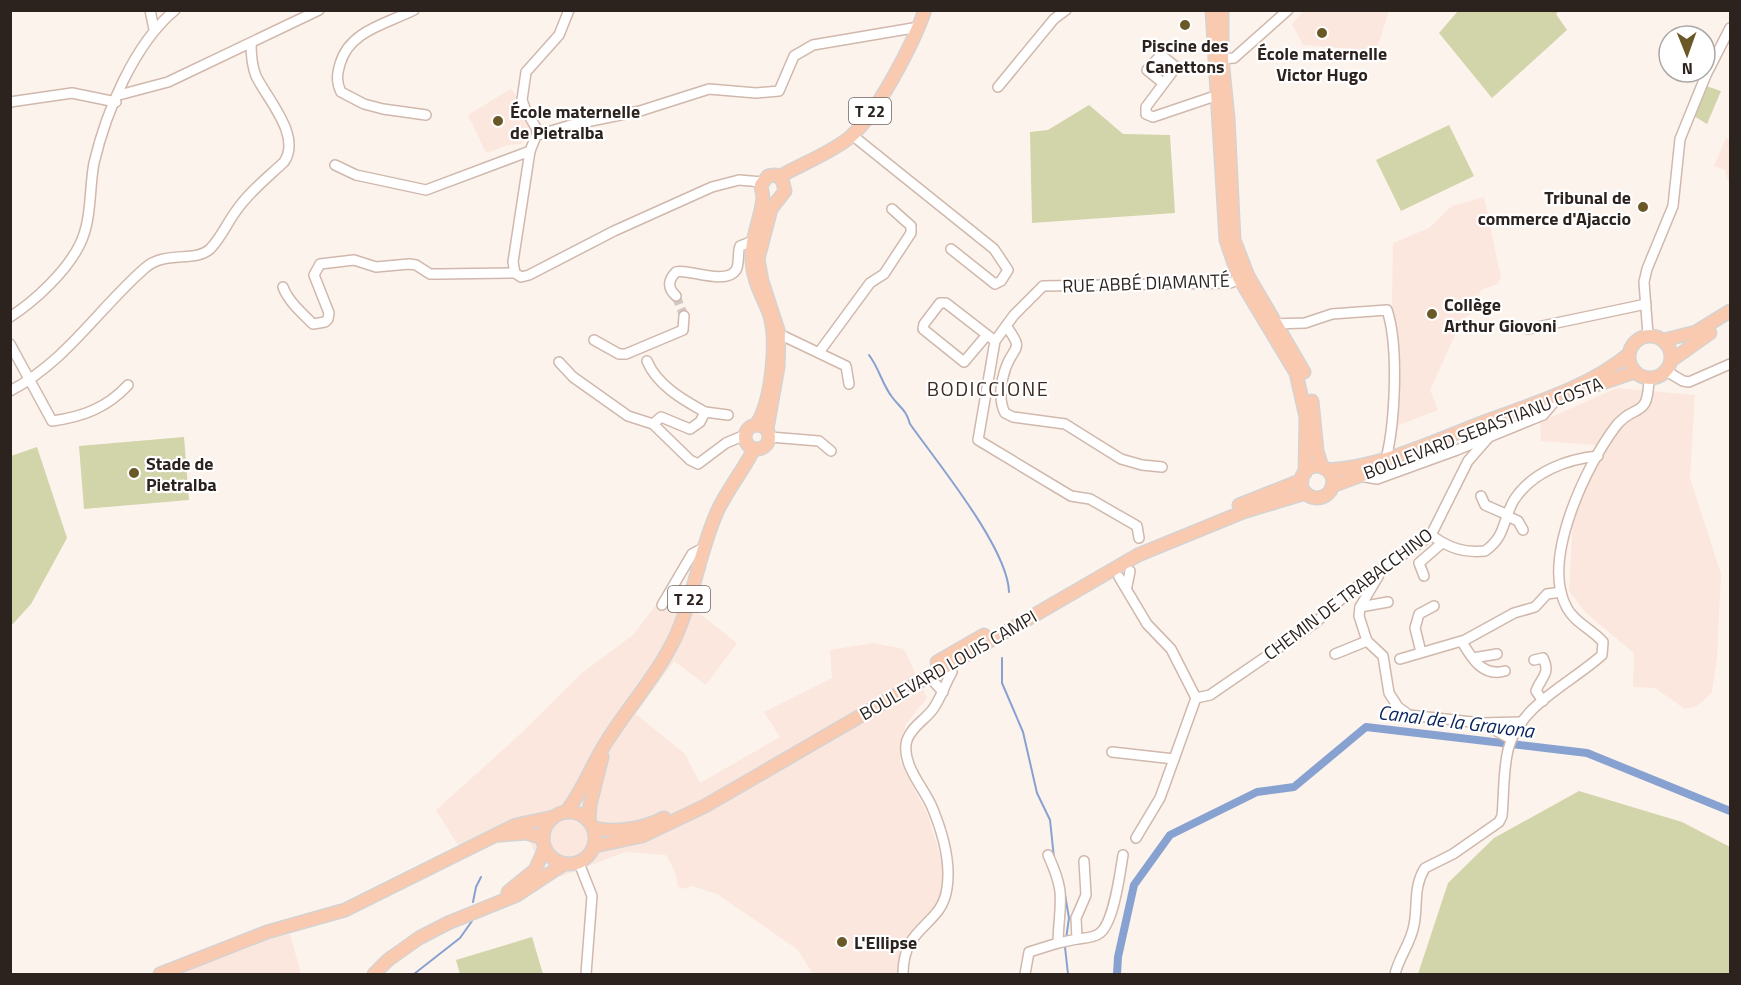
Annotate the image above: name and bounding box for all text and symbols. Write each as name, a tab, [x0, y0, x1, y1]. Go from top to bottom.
marker: Piscine des Canettons	[1178, 18, 1192, 32]
north arrow	[1657, 24, 1717, 84]
marker: École maternelle Victor Hugo	[1315, 26, 1329, 40]
place label: Piscine des Canettons	[1141, 32, 1229, 80]
place label: École maternelle Victor Hugo	[1257, 40, 1387, 88]
text: N	[1682, 57, 1693, 81]
place label: École maternelle de Pietralba	[510, 98, 640, 146]
road number: T 22	[849, 98, 891, 124]
marker: École maternelle de Pietralba	[491, 114, 505, 128]
place label: Tribunal de commerce d'Ajaccio	[1478, 184, 1631, 232]
marker: Tribunal de commerce d'Ajaccio	[1636, 200, 1650, 214]
street label: RUE ABBÉ DIAMANTÉ	[1062, 267, 1230, 299]
place label: Collège Arthur Giovoni	[1444, 291, 1557, 339]
marker: Collège Arthur Giovoni	[1425, 307, 1439, 321]
street label: BOULEVARD SEBASTIANU COSTA	[1359, 370, 1607, 486]
district label: BODICCIONE	[927, 373, 1049, 404]
place label: Stade de Pietralba	[146, 450, 217, 498]
marker: Stade de Pietralba	[127, 466, 141, 480]
street label: CHEMIN DE TRABACCHINO	[1258, 521, 1438, 667]
road number: T 22	[668, 586, 710, 612]
street label: BOULEVARD LOUIS CAMPI	[854, 603, 1042, 727]
water label: Canal de la Gravona	[1376, 696, 1537, 746]
place label: L'Ellipse	[854, 929, 917, 956]
marker: L'Ellipse	[835, 935, 849, 949]

